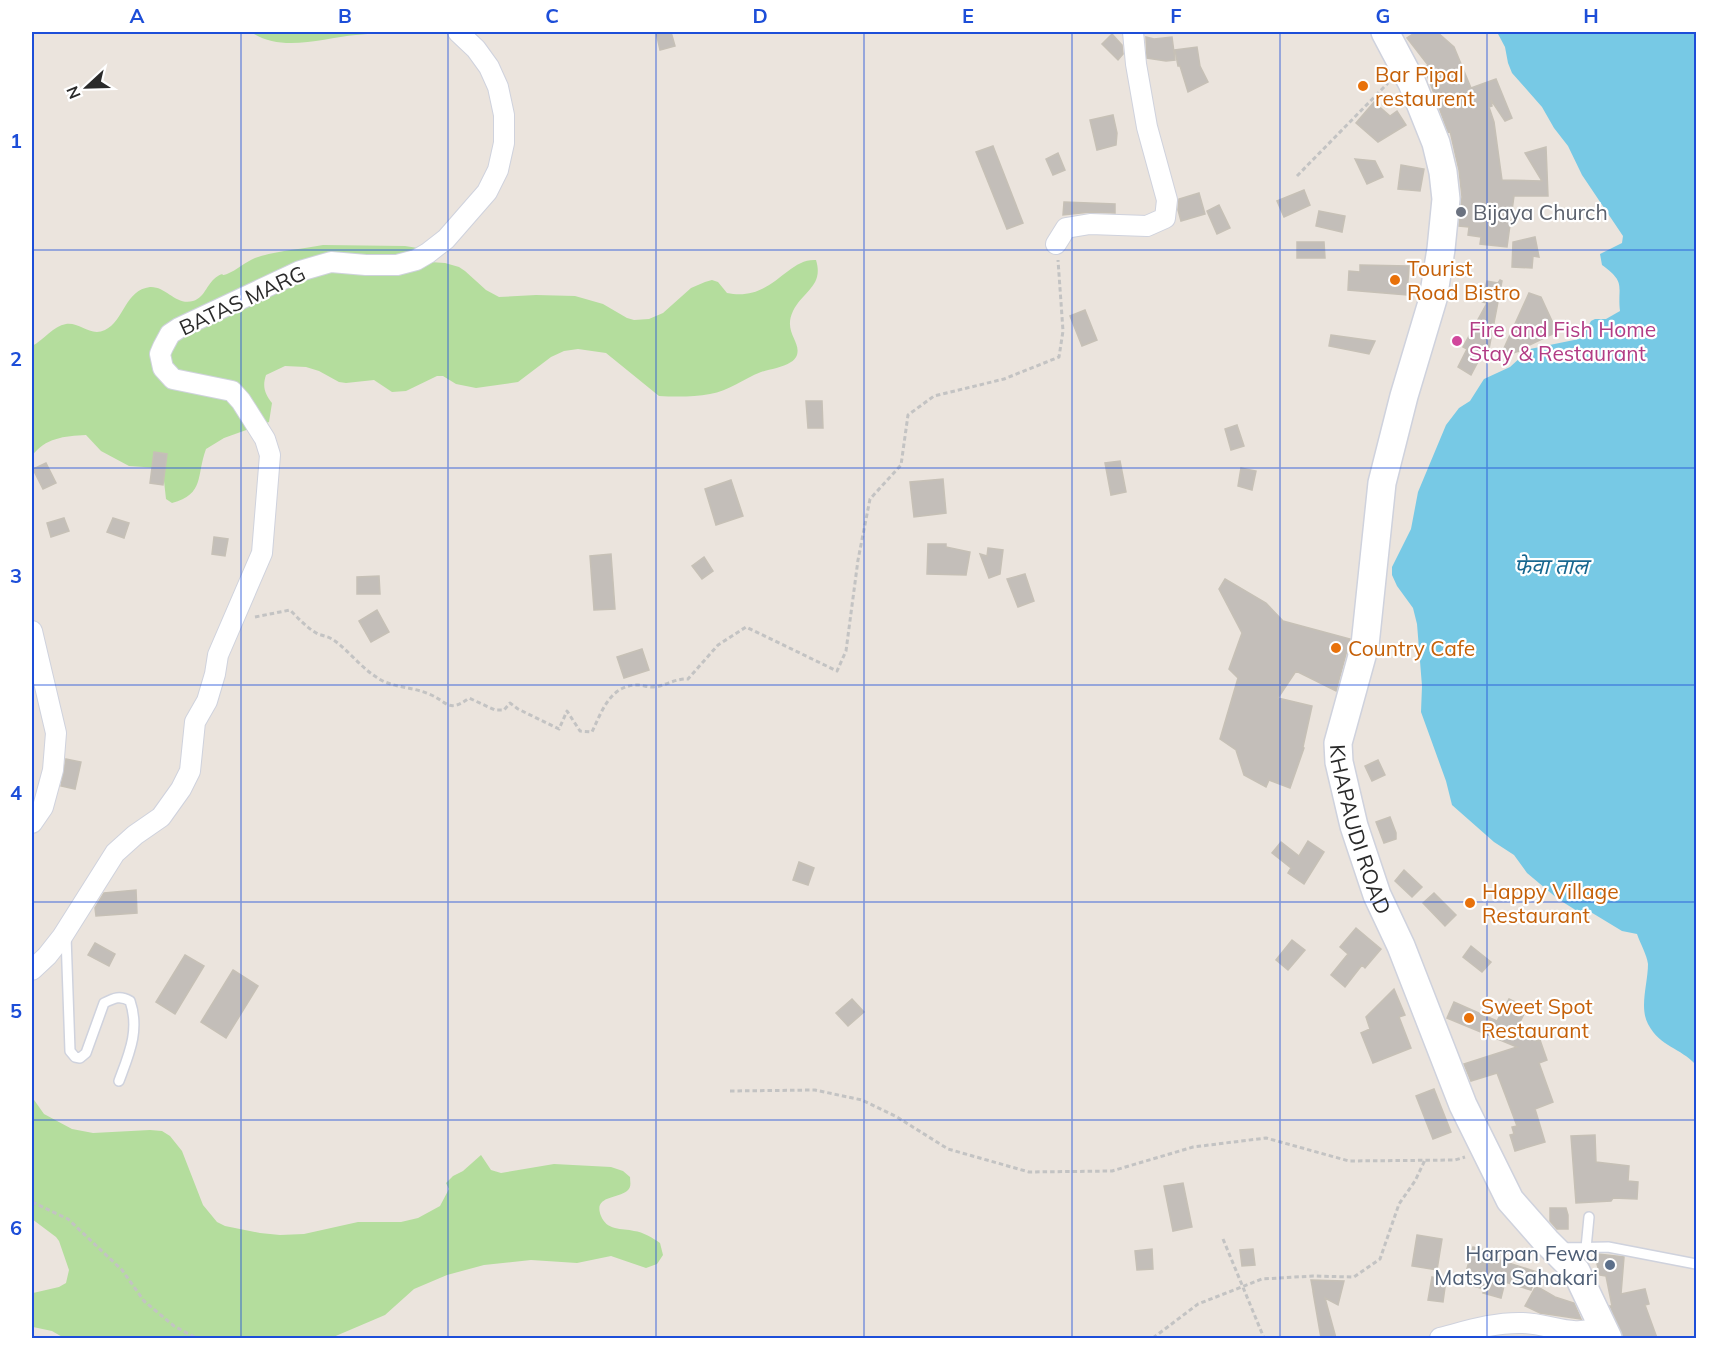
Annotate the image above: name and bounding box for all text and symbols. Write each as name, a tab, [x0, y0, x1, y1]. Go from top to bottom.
text: A	[130, 3, 145, 28]
text: B	[338, 3, 352, 28]
text: C	[545, 3, 559, 28]
text: D	[752, 3, 768, 28]
text: E	[962, 3, 974, 28]
text: F	[1170, 3, 1182, 28]
text: G	[1376, 3, 1390, 28]
text: H	[1583, 3, 1599, 28]
north arrow	[57, 57, 117, 117]
place label: Bar Pipal restaurent	[1375, 61, 1475, 111]
marker: Bar Pipal restaurent	[1356, 79, 1370, 93]
text: N	[62, 83, 85, 102]
text: 1	[10, 128, 22, 153]
place label: Bijaya Church	[1473, 199, 1608, 225]
marker: Bijaya Church	[1454, 205, 1468, 219]
place label: Tourist Road Bistro	[1407, 255, 1520, 305]
street label: BATAS MARG	[175, 259, 309, 341]
marker: Tourist Road Bistro	[1388, 273, 1402, 287]
place label: Fire and Fish Home Stay & Restaurant	[1469, 316, 1656, 366]
marker: Fire and Fish Home Stay & Restaurant	[1450, 334, 1464, 348]
text: 2	[10, 346, 22, 371]
water label: फेवा ताल	[1514, 552, 1592, 580]
text: 3	[10, 563, 22, 588]
place label: Country Cafe	[1348, 635, 1475, 661]
marker: Country Cafe	[1329, 641, 1343, 655]
street label: KHAPAUDI ROAD	[1325, 744, 1397, 918]
text: 4	[10, 780, 22, 805]
place label: Happy Village Restaurant	[1482, 878, 1619, 928]
marker: Happy Village Restaurant	[1463, 896, 1477, 910]
place label: Sweet Spot Restaurant	[1481, 993, 1593, 1043]
text: 5	[10, 998, 22, 1023]
marker: Sweet Spot Restaurant	[1462, 1011, 1476, 1025]
text: 6	[10, 1215, 22, 1240]
place label: Harpan Fewa Matsya Sahakari	[1434, 1240, 1598, 1290]
marker: Harpan Fewa Matsya Sahakari	[1603, 1258, 1617, 1272]

